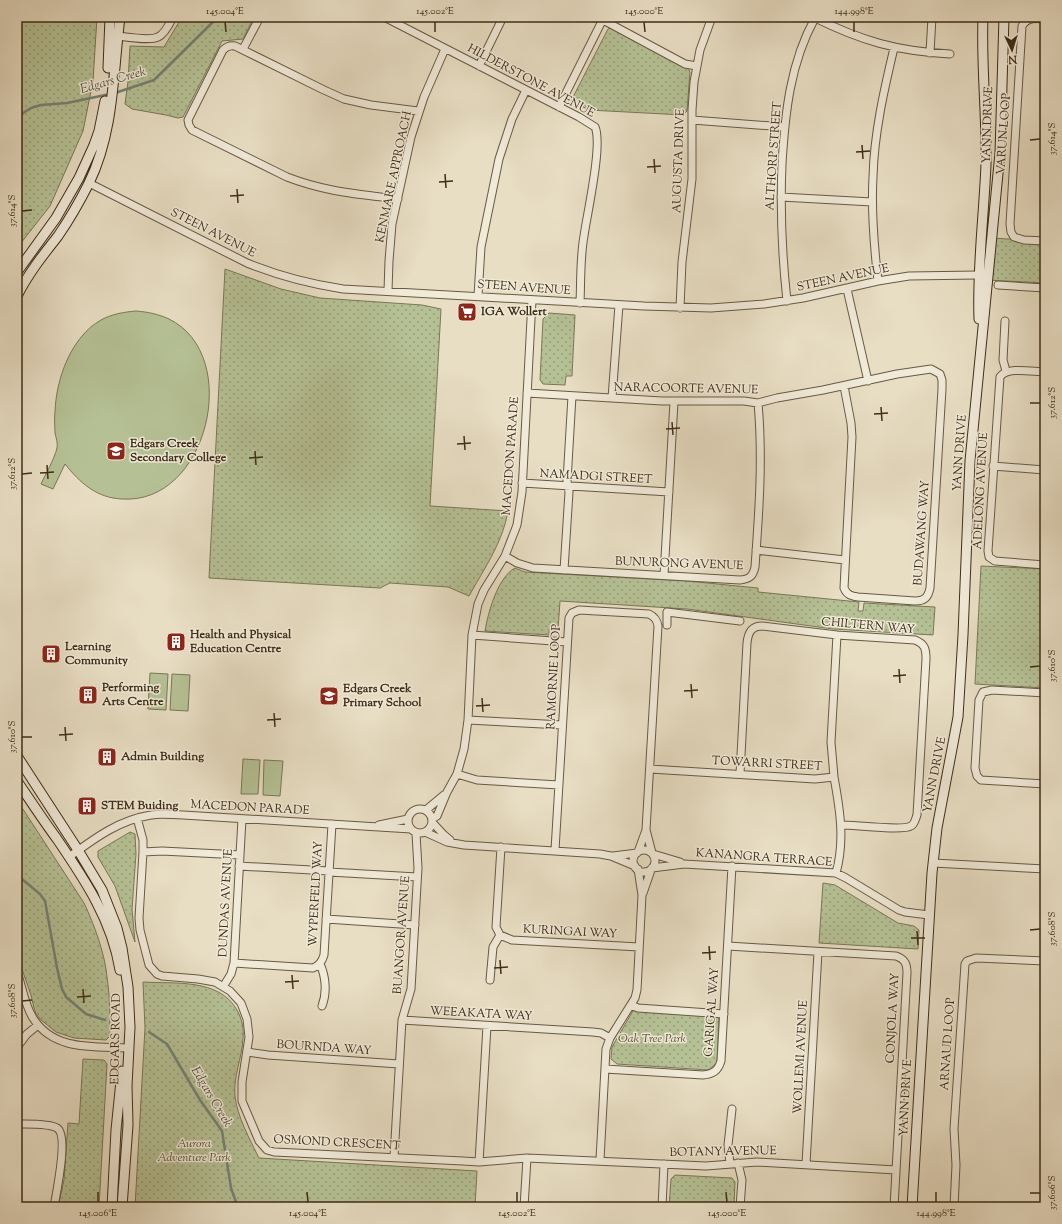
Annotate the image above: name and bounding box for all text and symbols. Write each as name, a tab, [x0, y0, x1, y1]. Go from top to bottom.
text: 145.004°E	[206, 4, 244, 19]
text: 145.002°E	[416, 4, 454, 19]
text: 145.000°E	[625, 4, 663, 19]
text: 144.998°E	[834, 4, 874, 19]
north arrow	[992, 30, 1032, 70]
street label: HILDERSTONE AVENUE	[464, 40, 599, 123]
text: N	[1007, 51, 1019, 67]
water label: Edgars Creek	[78, 63, 148, 99]
street label: YANN DRIVE	[978, 85, 998, 164]
street label: VARUN LOOP	[992, 92, 1016, 176]
street label: ALTHORP STREET	[761, 100, 787, 211]
street label: AUGUSTA DRIVE	[668, 108, 690, 213]
street label: KENMARE APPROACH	[371, 109, 417, 245]
text: 37.614°S	[1045, 123, 1060, 155]
text: 37.614°S	[5, 195, 20, 227]
street label: STEEN AVENUE	[167, 204, 260, 263]
street label: STEEN AVENUE	[795, 259, 891, 297]
street label: STEEN AVENUE	[477, 276, 572, 300]
supermarket icon: IGA Wollert	[456, 301, 478, 323]
place label: IGA Wollert	[480, 303, 547, 321]
street label: NARACOORTE AVENUE	[614, 379, 759, 399]
text: 37.612°S	[1045, 387, 1060, 419]
street label: MACEDON PARADE	[498, 395, 524, 516]
street label: YANN DRIVE	[948, 413, 972, 492]
street label: ADELONG AVENUE	[969, 431, 993, 550]
place label: Edgars Creek Secondary College	[129, 435, 227, 467]
school or university icon: Edgars Creek Secondary College	[105, 440, 127, 462]
text: 37.612°S	[5, 458, 20, 490]
street label: NAMADGI STREET	[539, 465, 653, 489]
street label: BUDAWANG WAY	[909, 479, 935, 586]
street label: BUNURONG AVENUE	[614, 553, 744, 575]
street label: CHILTERN WAY	[820, 613, 916, 639]
street label: RAMORNIE LOOP	[542, 623, 566, 730]
place label: Health and Physical Education Centre	[189, 626, 292, 658]
building icon: Health and Physical Education Centre	[165, 631, 187, 653]
place label: Learning Community	[64, 638, 128, 670]
building icon: Learning Community	[40, 643, 62, 665]
text: 37.610°S	[1045, 650, 1060, 682]
place label: Performing Arts Centre	[101, 679, 164, 711]
place label: Edgars Creek Primary School	[342, 680, 422, 712]
building icon: Performing Arts Centre	[77, 684, 99, 706]
school or university icon: Edgars Creek Primary School	[318, 685, 340, 707]
text: 37.610°S	[5, 721, 20, 753]
street label: YANN DRIVE	[919, 735, 951, 815]
building icon: Admin Building	[96, 746, 118, 768]
place label: Admin Building	[120, 748, 204, 766]
street label: TOWARRI STREET	[711, 752, 823, 776]
building icon: STEM Buiding	[76, 795, 98, 817]
street label: MACEDON PARADE	[190, 796, 311, 820]
place label: STEM Buiding	[101, 797, 178, 815]
street label: WYPERFELD WAY	[304, 840, 328, 947]
street label: KANANGRA TERRACE	[695, 844, 834, 872]
street label: DUNDAS AVENUE	[214, 848, 238, 958]
street label: BUANGOR AVENUE	[389, 874, 415, 995]
text: 37.608°S	[1045, 912, 1060, 946]
street label: KURINGAI WAY	[522, 921, 618, 943]
street label: GARIGAL WAY	[700, 966, 724, 1057]
street label: CONJOLA WAY	[882, 972, 904, 1064]
text: 37.608°S	[5, 984, 20, 1018]
street label: EDGARS ROAD	[106, 993, 126, 1085]
street label: ARNAUD LOOP	[936, 997, 960, 1091]
street label: WOLLEMI AVENUE	[789, 999, 813, 1114]
street label: WEEAKATA WAY	[429, 1002, 533, 1026]
park label: Oak Tree Park	[618, 1030, 687, 1048]
street label: BOURNDA WAY	[276, 1036, 373, 1060]
street label: YANN DRIVE	[895, 1058, 917, 1137]
water label: Edgars Creek	[186, 1063, 236, 1131]
street label: OSMOND CRESCENT	[273, 1131, 402, 1155]
park label: Aurora Adventure Park	[157, 1135, 231, 1167]
street label: BOTANY AVENUE	[669, 1142, 777, 1162]
text: 37.606°S	[1045, 1176, 1060, 1210]
text: 145.006°E	[79, 1206, 117, 1221]
text: 145.004°E	[289, 1206, 327, 1221]
text: 145.002°E	[498, 1206, 536, 1221]
text: 145.000°E	[708, 1206, 746, 1221]
text: 144.998°E	[916, 1206, 956, 1221]

